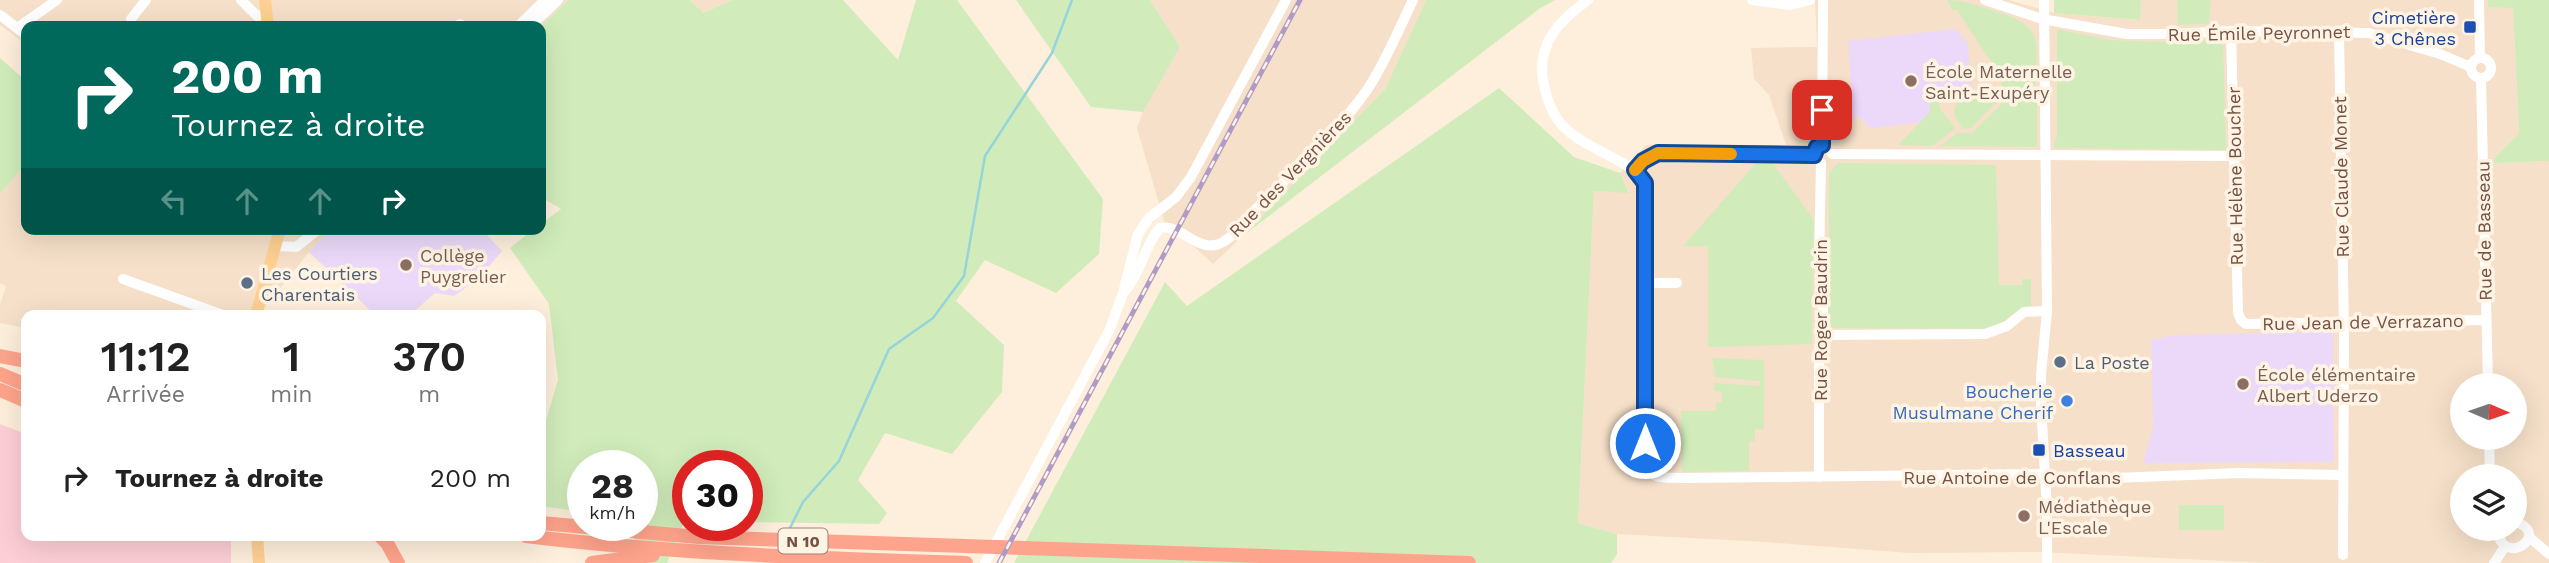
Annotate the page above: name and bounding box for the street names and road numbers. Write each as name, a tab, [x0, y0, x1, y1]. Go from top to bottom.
street label: Rue Émile Peyronnet	[2167, 21, 2351, 45]
street label: Rue Hélène Boucher	[2223, 86, 2247, 266]
street label: Rue Claude Monet	[2329, 96, 2353, 258]
street label: Rue des Vergnières	[1224, 107, 1356, 241]
street label: Rue de Basseau	[2472, 161, 2496, 301]
street label: Rue Roger Baudrin	[1810, 239, 1831, 401]
street label: Rue Jean de Verrazano	[2262, 310, 2464, 334]
street label: Rue Antoine de Conflans	[1903, 467, 2121, 488]
road number: N 10	[778, 528, 828, 554]

